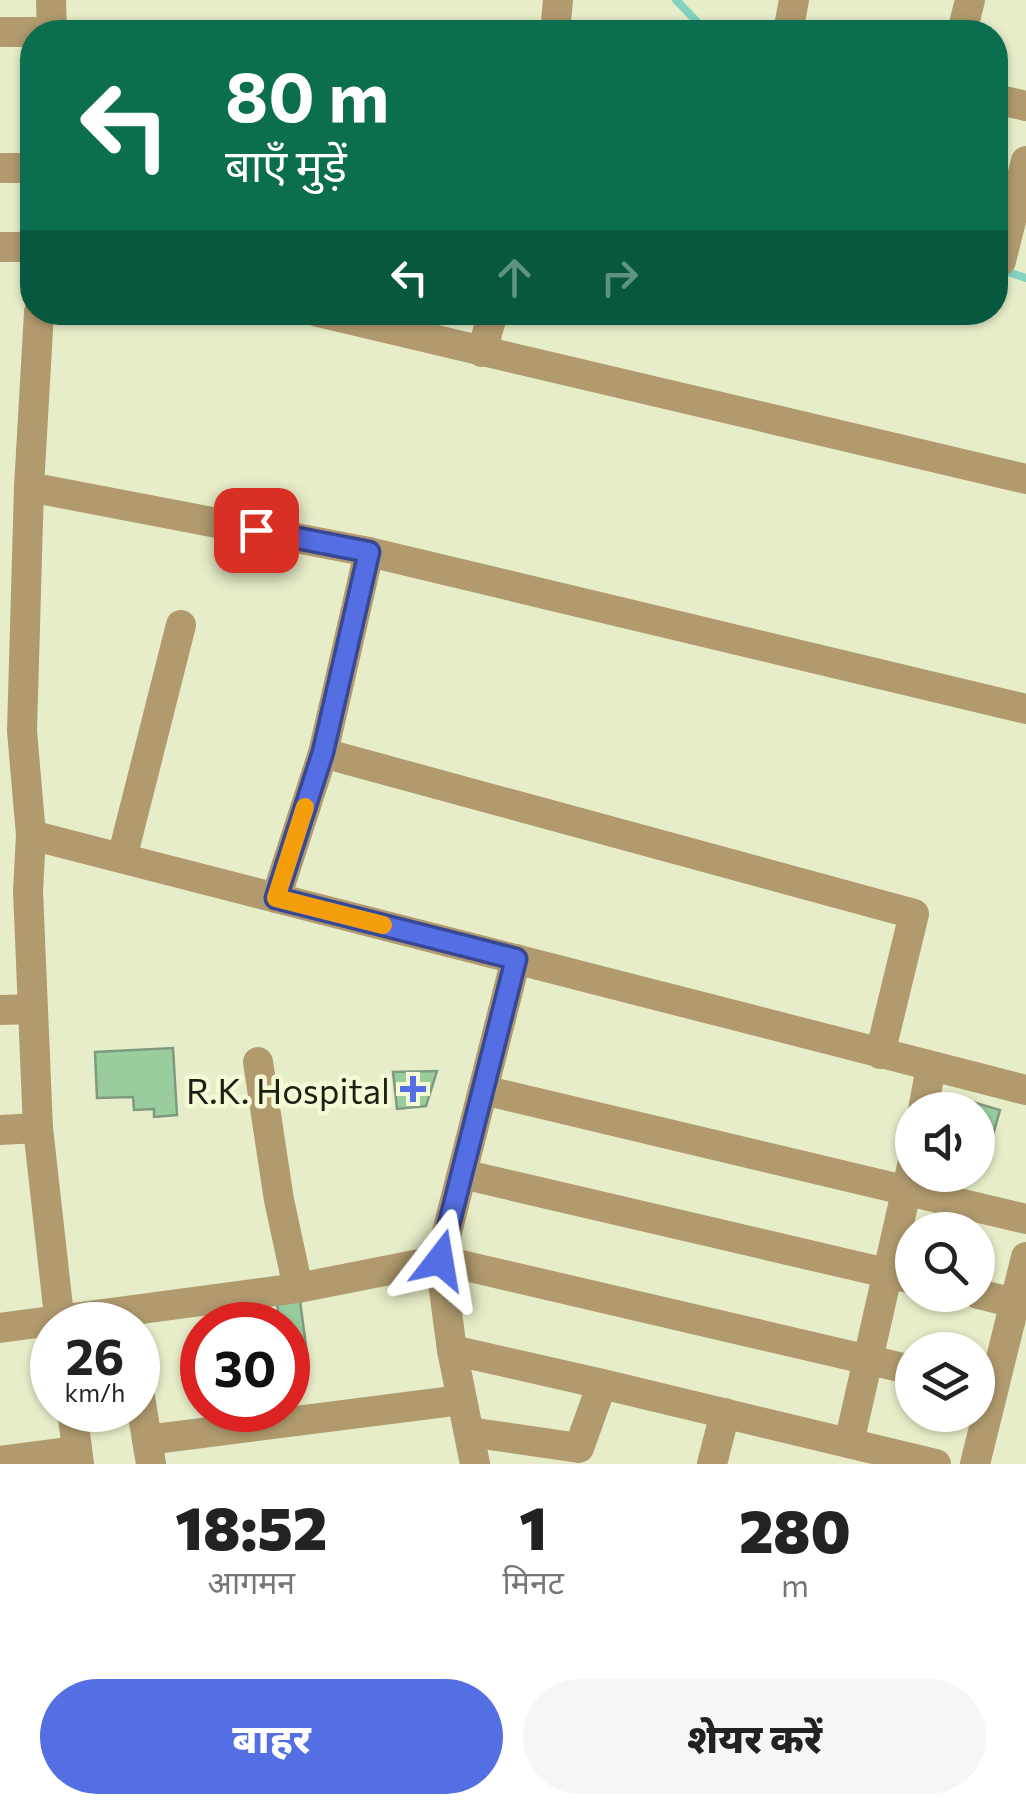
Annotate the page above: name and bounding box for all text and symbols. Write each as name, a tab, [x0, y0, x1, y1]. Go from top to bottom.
text: 80 m	[225, 51, 389, 136]
icon: left	[60, 60, 190, 190]
text: बाएँ मुड़ें	[225, 136, 347, 191]
icon: left	[382, 250, 437, 305]
icon: ahead	[487, 250, 542, 305]
icon: right	[592, 250, 647, 305]
pin	[214, 488, 299, 573]
icon: arrive	[229, 503, 284, 558]
place label: R.K. Hospital	[186, 1068, 390, 1111]
marker: R.K. Hospital	[400, 1076, 426, 1102]
map controls	[895, 1092, 995, 1432]
button: sound	[895, 1092, 995, 1192]
position arrow	[388, 1208, 492, 1312]
button: search	[895, 1212, 995, 1312]
speed limit sign: 30	[180, 1302, 310, 1432]
text: 26	[65, 1324, 124, 1385]
button: layers	[895, 1332, 995, 1432]
text: km/h	[65, 1377, 125, 1407]
text: 18:52	[175, 1489, 327, 1562]
text: 1	[519, 1489, 547, 1562]
text: 280	[739, 1492, 851, 1565]
text: आगमन	[207, 1561, 295, 1601]
text: मिनट	[502, 1561, 564, 1601]
text: m	[781, 1564, 809, 1604]
button: बाहर	[40, 1679, 503, 1794]
button: शेयर करें	[523, 1679, 986, 1794]

